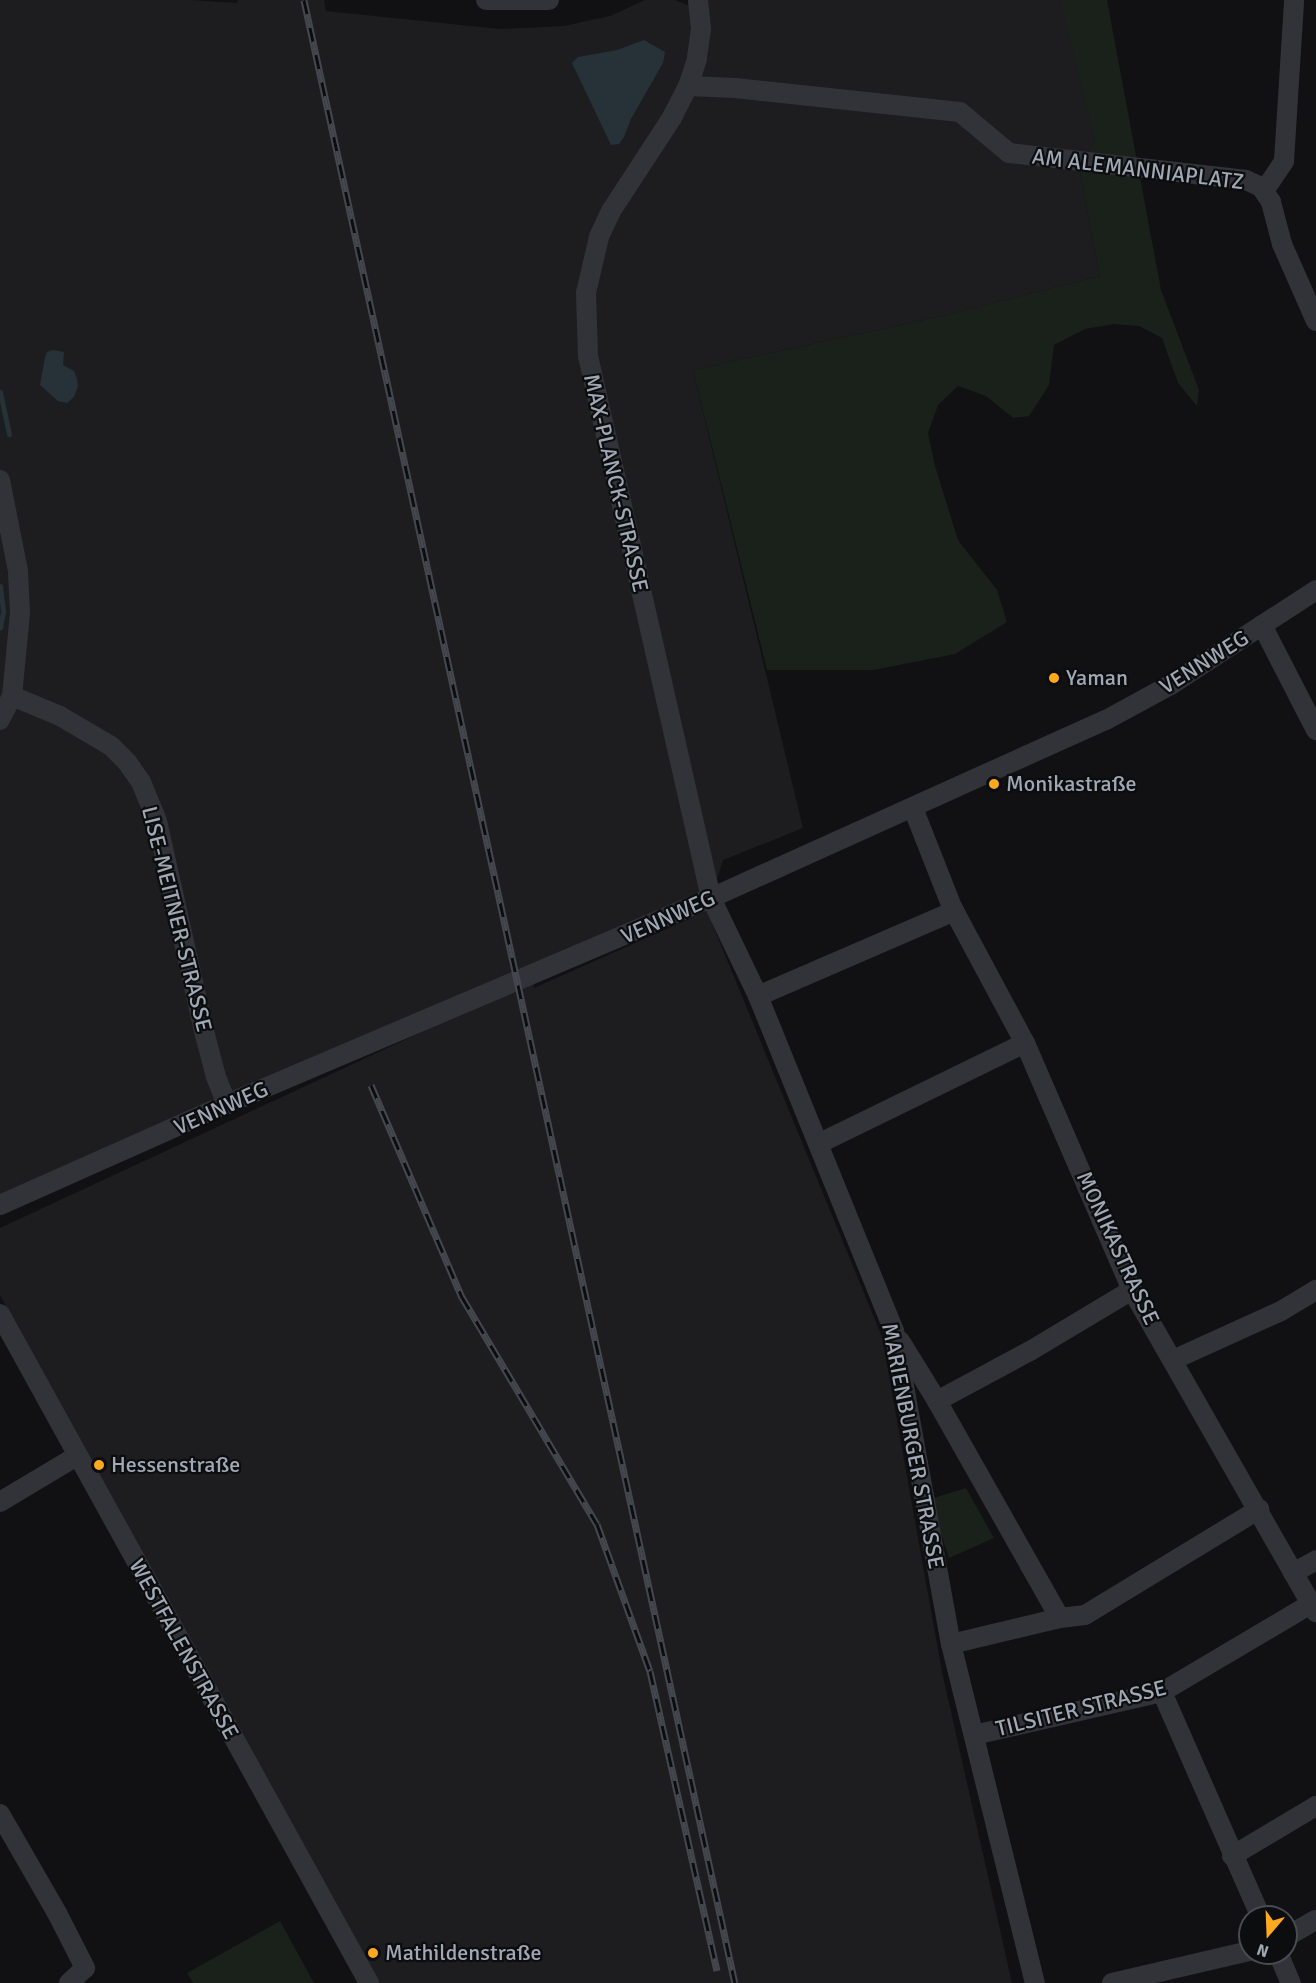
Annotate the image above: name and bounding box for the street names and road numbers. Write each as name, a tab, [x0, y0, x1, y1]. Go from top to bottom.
street label: AM ALEMANNIAPLATZ	[1031, 143, 1245, 195]
street label: MAX-PLANCK-STRASSE	[578, 371, 654, 595]
street label: VENNWEG	[1155, 624, 1253, 700]
street label: LISE-MEITNER-STRASSE	[136, 803, 218, 1035]
street label: VENNWEG	[617, 885, 719, 949]
street label: VENNWEG	[170, 1076, 272, 1140]
street label: MONIKASTRASSE	[1071, 1167, 1165, 1329]
street label: MARIENBURGER STRASSE	[876, 1321, 950, 1571]
street label: WESTFALENSTRASSE	[124, 1554, 244, 1744]
street label: TILSITER STRASSE	[993, 1674, 1169, 1742]

